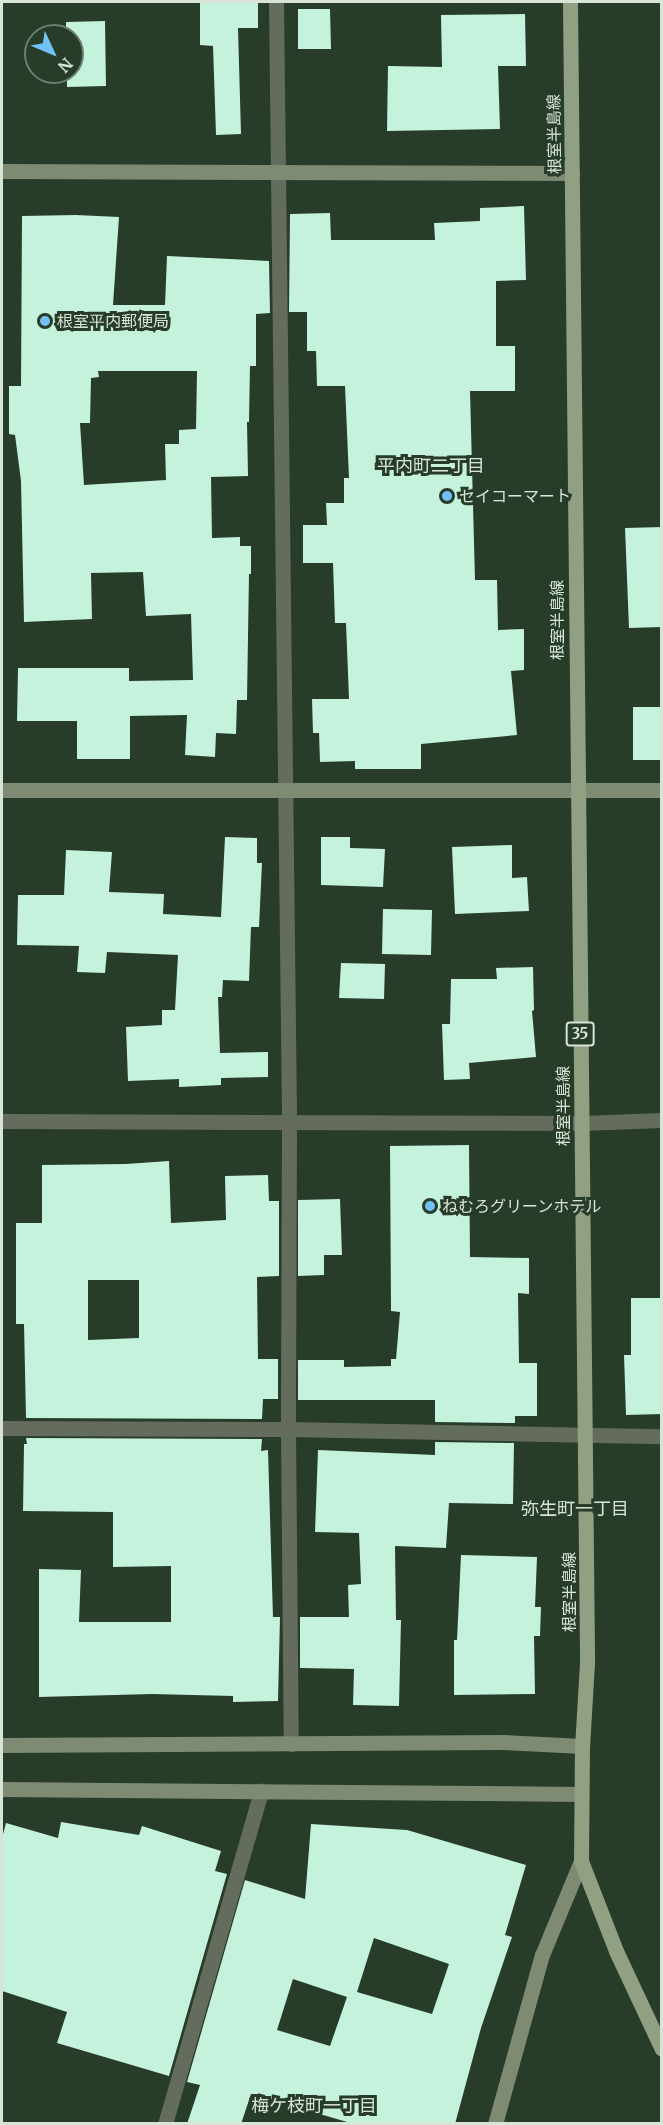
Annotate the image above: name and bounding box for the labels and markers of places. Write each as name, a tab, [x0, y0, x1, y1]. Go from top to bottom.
place label: 根室平内郵便局	[57, 311, 169, 331]
marker: 根室平内郵便局	[38, 314, 52, 328]
place label: セイコーマート	[459, 486, 571, 506]
marker: セイコーマート	[440, 489, 454, 503]
place label: ねむろグリーンホテル	[442, 1196, 602, 1216]
marker: ねむろグリーンホテル	[423, 1199, 437, 1213]

